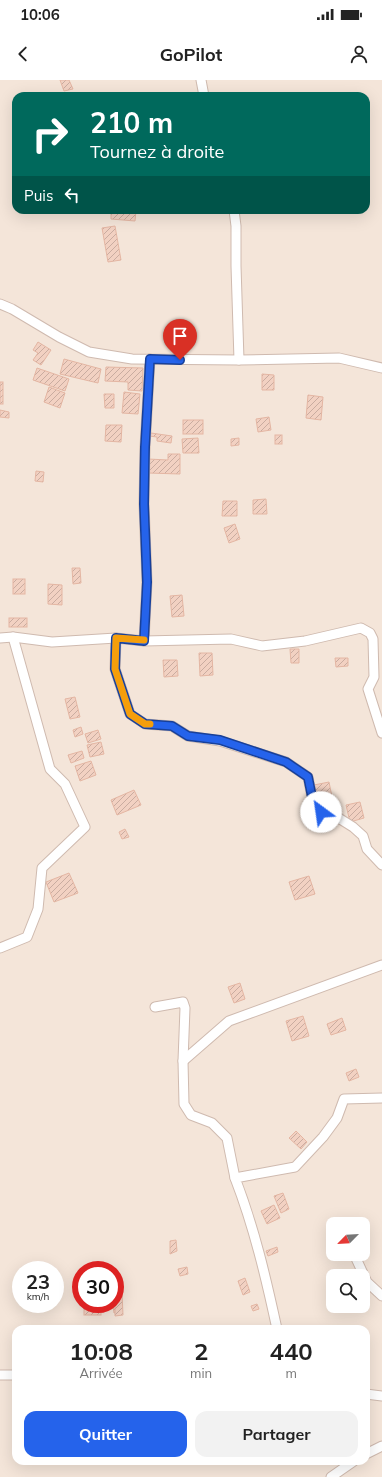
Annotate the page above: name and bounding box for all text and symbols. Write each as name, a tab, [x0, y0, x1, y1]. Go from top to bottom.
text: 10:06	[20, 5, 60, 24]
icon: back	[12, 43, 34, 65]
text: GoPilot	[160, 43, 222, 66]
icon: person	[348, 43, 370, 65]
text: 210 m	[90, 105, 173, 140]
icon: right	[24, 108, 76, 160]
text: Tournez à droite	[90, 140, 224, 163]
icon: left	[61, 184, 83, 206]
text: Puis	[24, 186, 53, 205]
pin	[163, 319, 197, 360]
icon: arrive	[169, 325, 191, 347]
position arrow	[300, 791, 342, 833]
north arrow	[326, 1217, 370, 1261]
map controls	[326, 1217, 370, 1313]
speed limit sign: 30	[72, 1261, 124, 1313]
text: 23	[26, 1269, 50, 1294]
button: search	[326, 1269, 370, 1313]
text: km/h	[27, 1290, 49, 1303]
text: 10:08	[69, 1336, 133, 1366]
text: 2	[194, 1336, 208, 1366]
text: 440	[270, 1336, 313, 1366]
text: Arrivée	[80, 1365, 123, 1381]
text: min	[190, 1365, 212, 1381]
text: m	[285, 1365, 297, 1381]
button: Quitter	[24, 1411, 187, 1457]
button: Partager	[195, 1411, 358, 1457]

